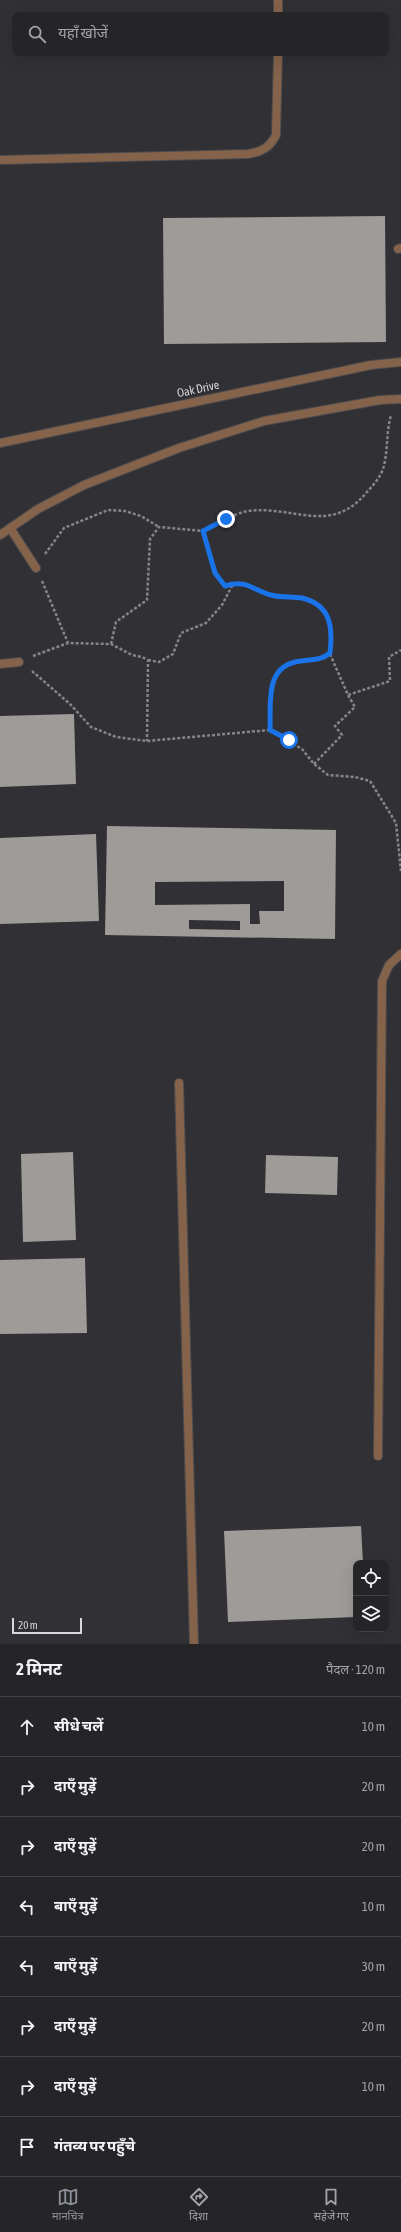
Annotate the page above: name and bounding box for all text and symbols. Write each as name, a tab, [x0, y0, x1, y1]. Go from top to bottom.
search box	[12, 12, 389, 56]
icon: search	[26, 23, 48, 45]
text: यहाँ खोजें	[58, 24, 108, 41]
street label: Oak Drive	[176, 378, 220, 400]
route end	[217, 510, 235, 528]
route start	[280, 731, 298, 749]
map controls	[353, 1560, 389, 1632]
button: locate	[353, 1560, 389, 1596]
button: layers	[353, 1596, 389, 1632]
scale bar	[12, 1616, 82, 1635]
text: 20 m	[18, 1619, 38, 1631]
text: 2 मिनट	[16, 1659, 62, 1679]
text: पैदल · 120 m	[326, 1662, 385, 1677]
icon: ahead	[16, 1716, 38, 1738]
text: सीधे चलें	[54, 1717, 103, 1734]
text: 10 m	[362, 1719, 385, 1734]
icon: right	[16, 1776, 38, 1798]
text: दाएँ मुड़ें	[54, 1777, 96, 1794]
text: 20 m	[362, 1779, 385, 1794]
icon: right	[16, 1836, 38, 1858]
text: दाएँ मुड़ें	[54, 1837, 96, 1854]
text: 20 m	[362, 1839, 385, 1854]
icon: left	[16, 1896, 38, 1918]
text: बाएँ मुड़ें	[54, 1897, 97, 1914]
text: 10 m	[362, 1899, 385, 1914]
icon: left	[16, 1956, 38, 1978]
text: बाएँ मुड़ें	[54, 1957, 97, 1974]
text: 30 m	[362, 1959, 385, 1974]
icon: right	[16, 2016, 38, 2038]
text: दाएँ मुड़ें	[54, 2017, 96, 2034]
text: 20 m	[362, 2019, 385, 2034]
icon: right	[16, 2076, 38, 2098]
text: दाएँ मुड़ें	[54, 2077, 96, 2094]
text: 10 m	[362, 2079, 385, 2094]
icon: arrive	[16, 2136, 38, 2158]
text: गंतव्य पर पहुँचे	[54, 2137, 135, 2154]
tab: मानचित्र	[52, 2186, 84, 2224]
tab: दिशा	[188, 2186, 210, 2224]
tab: सहेजे गए	[314, 2186, 349, 2224]

